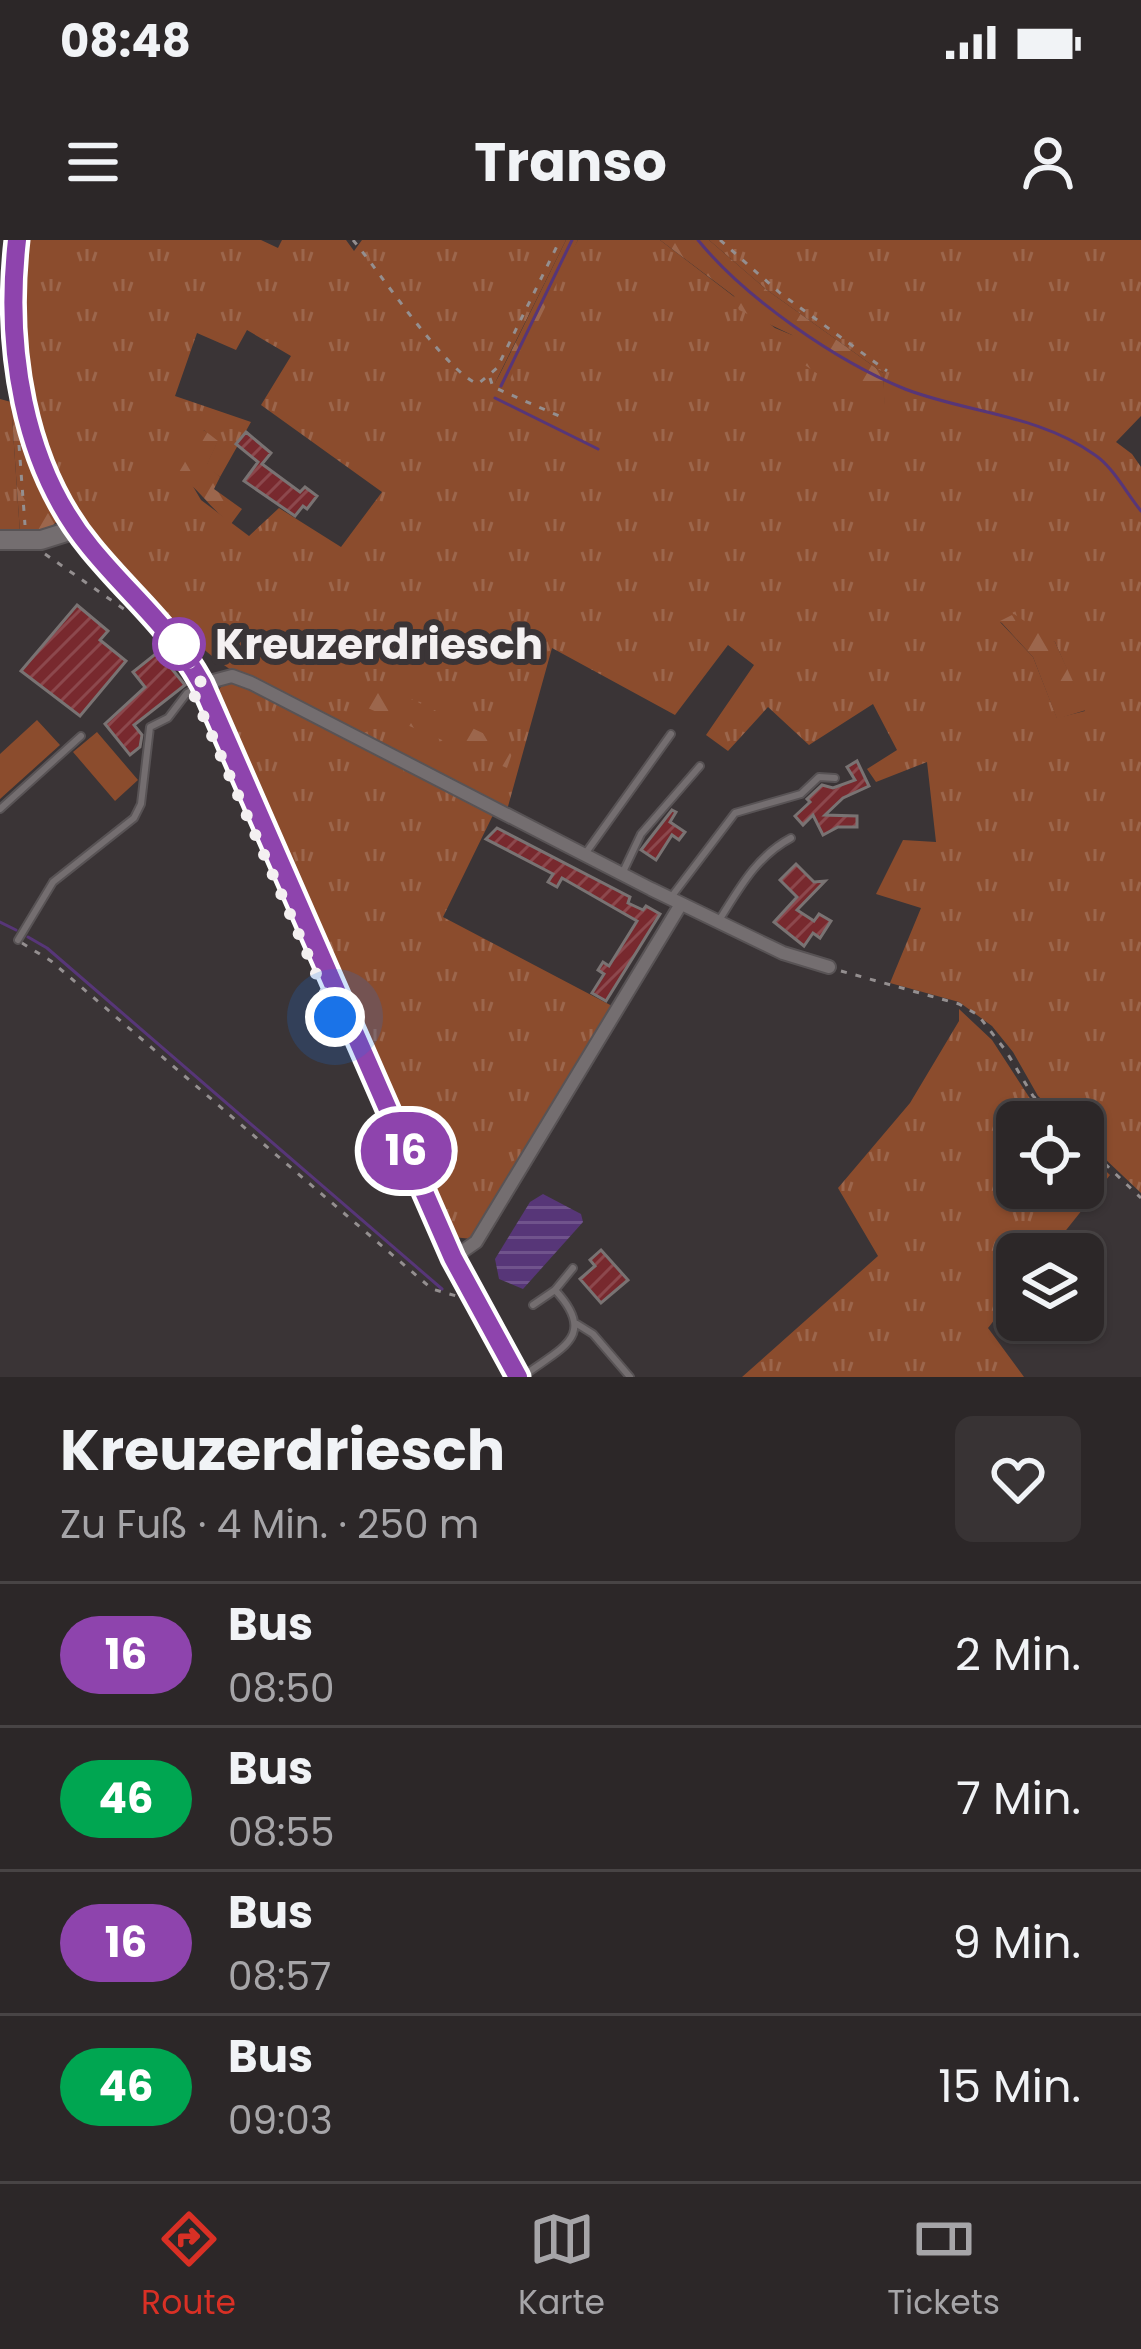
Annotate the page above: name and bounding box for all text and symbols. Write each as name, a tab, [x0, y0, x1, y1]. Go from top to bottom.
text: 08:48	[60, 10, 191, 73]
text: Transo	[474, 124, 667, 200]
icon: menu	[60, 129, 126, 195]
icon: person	[1015, 129, 1081, 195]
place label: Kreuzerdriesch	[215, 615, 543, 674]
marker: Kreuzerdriesch	[154, 619, 204, 669]
your location	[305, 987, 365, 1047]
map controls	[996, 1101, 1104, 1341]
button: locate	[996, 1101, 1104, 1209]
line badge: 16	[352, 1112, 460, 1190]
text: 16	[385, 1121, 427, 1180]
button: layers	[996, 1233, 1104, 1341]
text: Kreuzerdriesch	[60, 1410, 505, 1490]
button: heart	[955, 1416, 1081, 1542]
text: Zu Fuß · 4 Min. · 250 m	[60, 1497, 479, 1552]
text: Bus	[228, 1593, 313, 1656]
text: 2 Min.	[955, 1623, 1081, 1686]
text: 16	[105, 1625, 147, 1684]
text: 08:50	[228, 1661, 334, 1716]
text: Bus	[228, 1737, 313, 1800]
text: 7 Min.	[956, 1767, 1081, 1830]
text: 46	[98, 1769, 154, 1828]
text: 08:55	[228, 1805, 334, 1860]
text: Bus	[228, 1881, 313, 1944]
text: 9 Min.	[953, 1911, 1081, 1974]
text: 16	[105, 1913, 147, 1972]
text: 08:57	[228, 1949, 331, 2004]
text: Bus	[228, 2025, 313, 2088]
text: 15 Min.	[938, 2055, 1081, 2118]
text: 46	[98, 2057, 154, 2116]
text: 09:03	[228, 2093, 333, 2148]
tab: Route	[141, 2206, 236, 2328]
tab: Karte	[518, 2206, 605, 2328]
tab: Tickets	[887, 2206, 1000, 2328]

